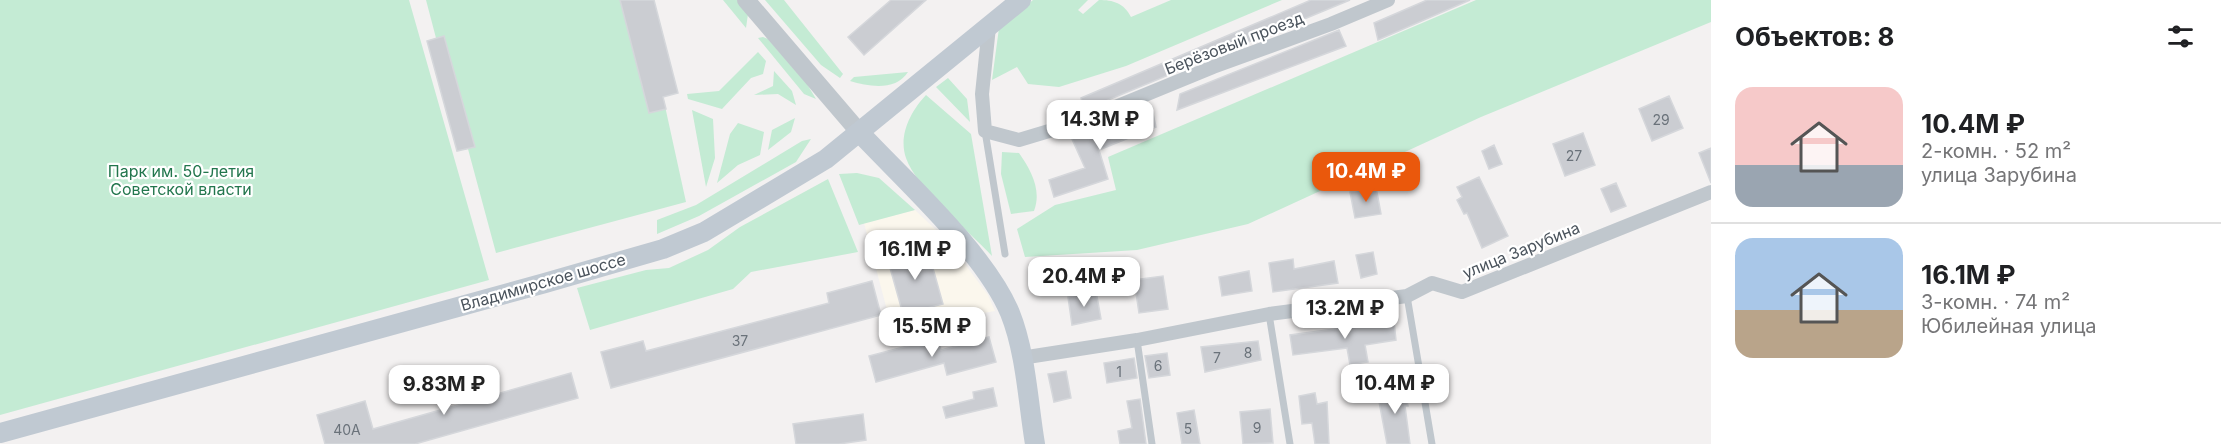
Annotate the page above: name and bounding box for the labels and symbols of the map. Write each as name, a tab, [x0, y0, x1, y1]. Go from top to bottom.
street label: Берёзовый проезд	[1162, 7, 1306, 79]
pin: 14.3M ₽	[1045, 100, 1155, 151]
house number: 29	[1652, 111, 1670, 128]
house number: 27	[1566, 147, 1582, 164]
pin: 10.4M ₽	[1311, 152, 1421, 203]
park label: Парк им. 50-летия Советской власти	[108, 161, 254, 199]
street label: улица Зарубина	[1459, 217, 1583, 283]
pin: 16.1M ₽	[860, 230, 970, 281]
street label: Владимирское шоссе	[458, 249, 628, 315]
pin: 20.4M ₽	[1029, 257, 1139, 308]
pin: 13.2M ₽	[1290, 289, 1400, 340]
pin: 15.5M ₽	[877, 307, 987, 358]
house number: 37	[732, 332, 748, 349]
house number: 8	[1244, 344, 1252, 361]
house number: 7	[1213, 349, 1221, 366]
house number: 6	[1154, 357, 1162, 374]
house number: 1	[1116, 363, 1122, 380]
pin: 10.4M ₽	[1340, 364, 1450, 415]
pin: 9.83M ₽	[389, 365, 499, 416]
house number: 9	[1253, 419, 1261, 436]
house number: 5	[1184, 420, 1192, 437]
house number: 40А	[333, 421, 361, 438]

